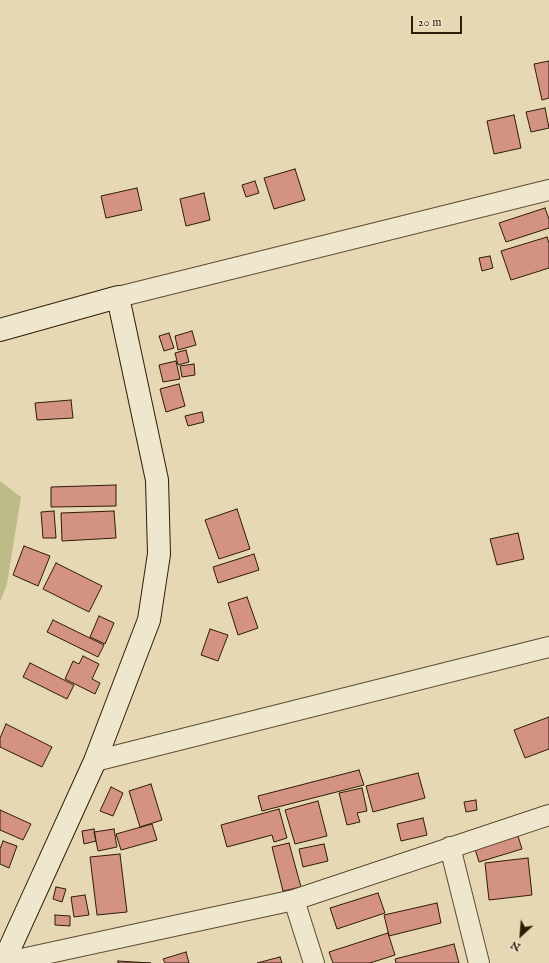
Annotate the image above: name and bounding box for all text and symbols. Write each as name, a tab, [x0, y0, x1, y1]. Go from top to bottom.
scale bar	[413, 8, 464, 34]
text: 20 m	[418, 15, 441, 30]
north arrow	[501, 915, 541, 955]
text: N	[508, 937, 523, 954]

